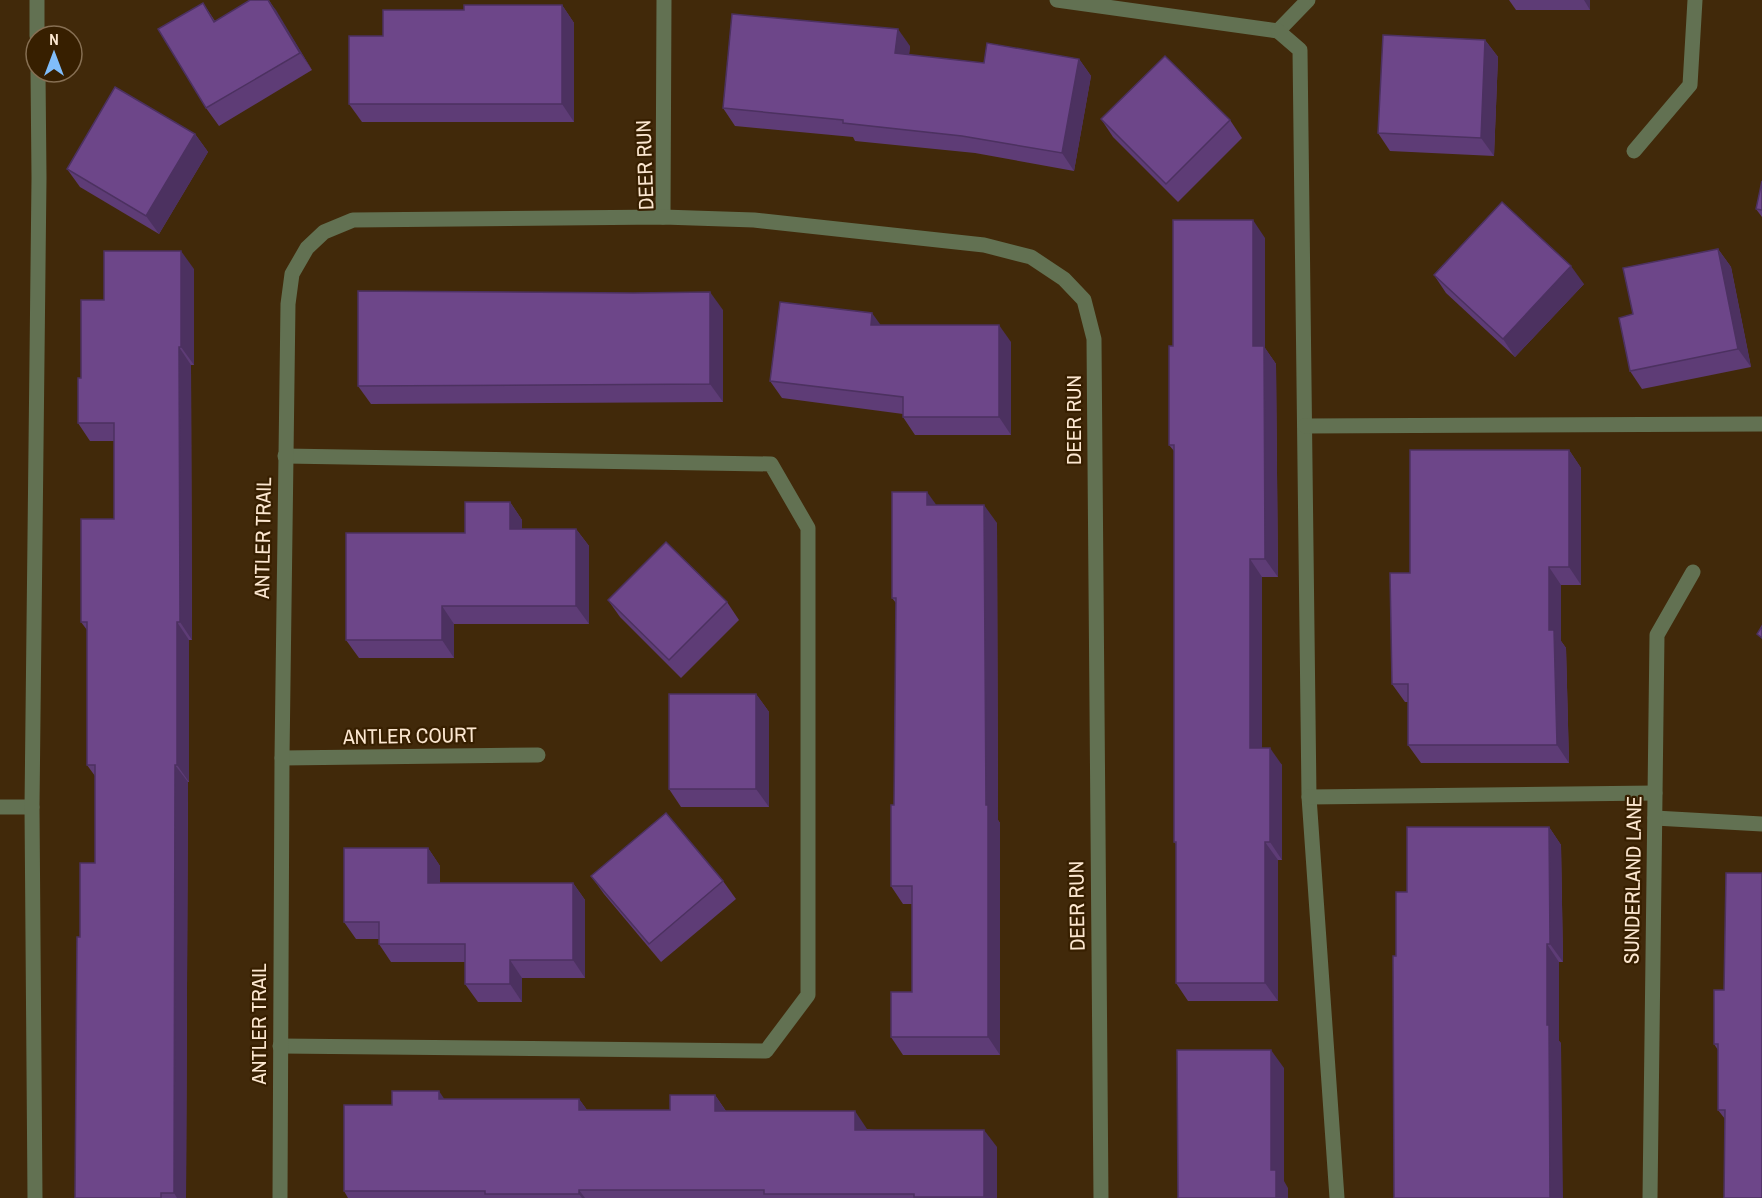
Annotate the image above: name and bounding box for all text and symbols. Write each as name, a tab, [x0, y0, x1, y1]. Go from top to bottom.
north arrow	[24, 24, 84, 84]
text: N	[49, 28, 59, 50]
street label: DEER RUN	[628, 120, 661, 210]
street label: DEER RUN	[1059, 375, 1088, 465]
street label: ANTLER TRAIL	[247, 477, 278, 600]
street label: ANTLER COURT	[342, 720, 478, 751]
street label: SUNDERLAND LANE	[1617, 796, 1648, 964]
street label: DEER RUN	[1061, 861, 1092, 951]
street label: ANTLER TRAIL	[244, 963, 273, 1086]

